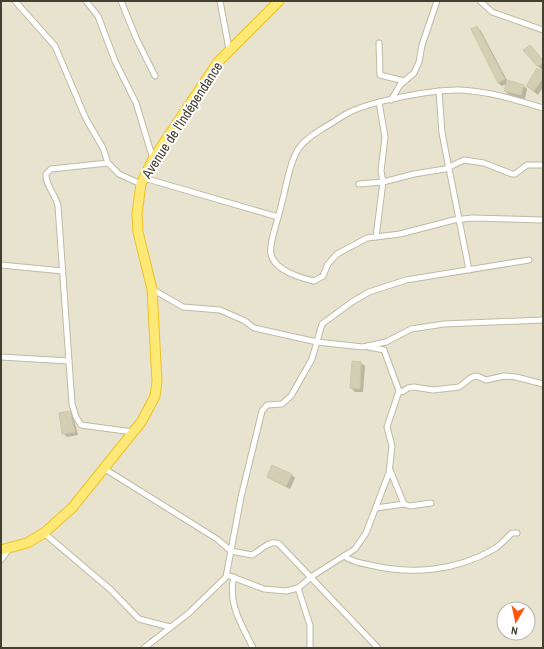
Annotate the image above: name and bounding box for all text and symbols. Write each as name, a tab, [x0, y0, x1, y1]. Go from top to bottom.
street label: Avenue de l'Indépendance	[137, 58, 226, 183]
north arrow	[496, 601, 536, 641]
text: N	[510, 623, 519, 638]

